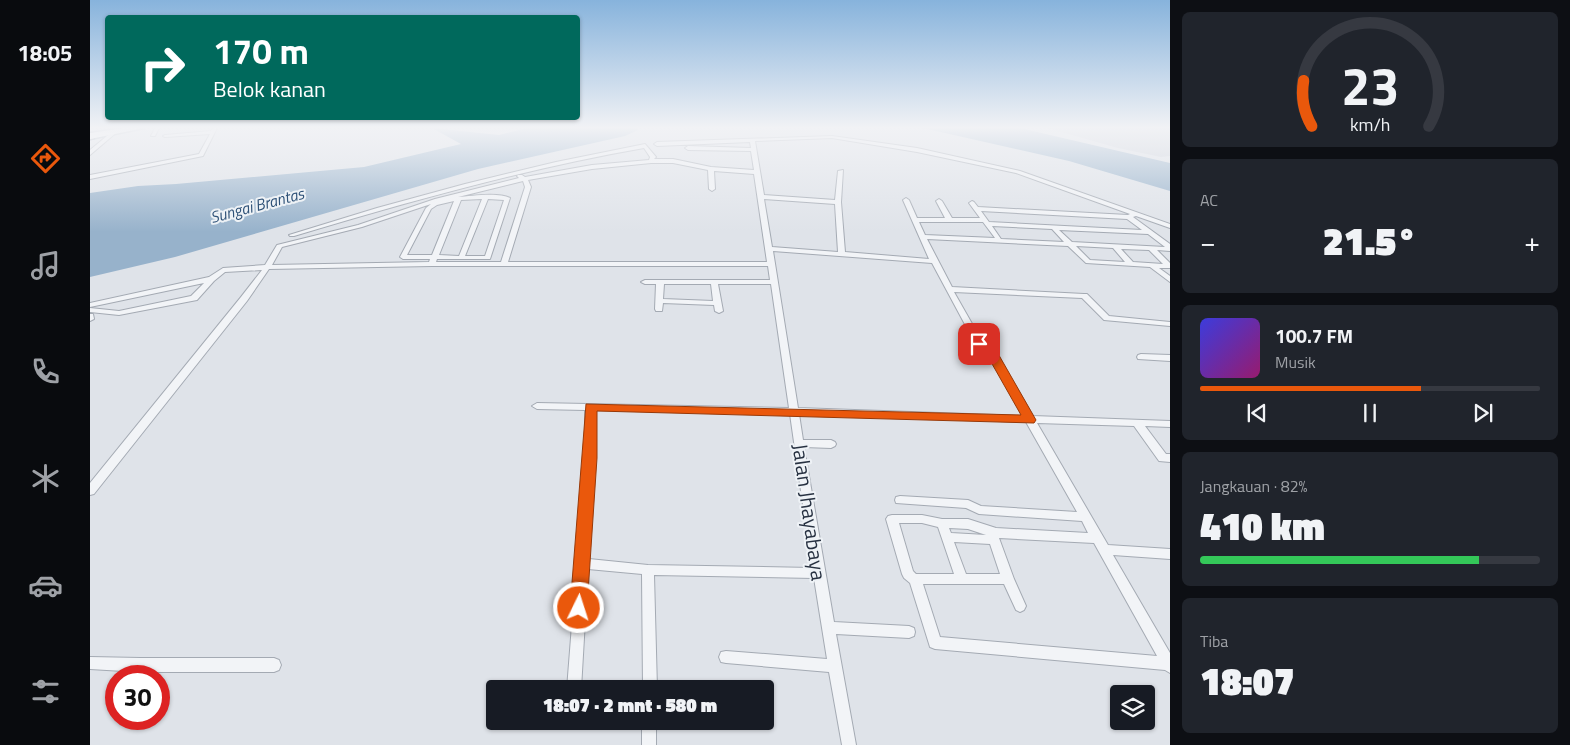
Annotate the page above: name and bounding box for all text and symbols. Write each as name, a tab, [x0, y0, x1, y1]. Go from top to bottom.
text: 170 m	[213, 24, 309, 78]
icon: right	[130, 35, 195, 100]
text: 18:05	[18, 36, 72, 70]
text: 23	[1341, 46, 1399, 125]
text: Belok kanan	[213, 72, 326, 106]
text: km/h	[1350, 111, 1390, 138]
icon: directions	[28, 141, 63, 176]
water label: Sungai Brantas	[207, 181, 308, 229]
text: AC	[1200, 188, 1218, 212]
text: 21.5°	[1323, 212, 1417, 270]
text: −	[1200, 220, 1216, 263]
text: +	[1524, 220, 1540, 263]
icon: music	[28, 248, 63, 283]
text: 100.7 FM	[1275, 321, 1353, 350]
pin	[958, 323, 1000, 365]
icon: arrive	[965, 330, 993, 358]
text: Musik	[1275, 350, 1316, 374]
icon: phone	[28, 354, 63, 389]
icon: previous	[1243, 399, 1271, 427]
icon: pause	[1356, 399, 1384, 427]
icon: next	[1469, 399, 1497, 427]
street label: Jalan Jhayabaya	[785, 441, 836, 583]
icon: climate	[28, 461, 63, 496]
text: Jangkauan · 82%	[1200, 474, 1308, 498]
text: 410 km	[1200, 497, 1325, 555]
icon: car	[28, 568, 63, 603]
position arrow	[552, 581, 604, 633]
text: Tiba	[1200, 629, 1228, 653]
text: 18:07	[1200, 652, 1295, 710]
speed limit sign: 30	[105, 665, 170, 730]
icon: filters	[28, 674, 63, 709]
map controls	[1110, 685, 1155, 730]
button: layers	[1110, 685, 1155, 730]
text: 18:07 · 2 mnt · 580 m	[543, 690, 717, 719]

